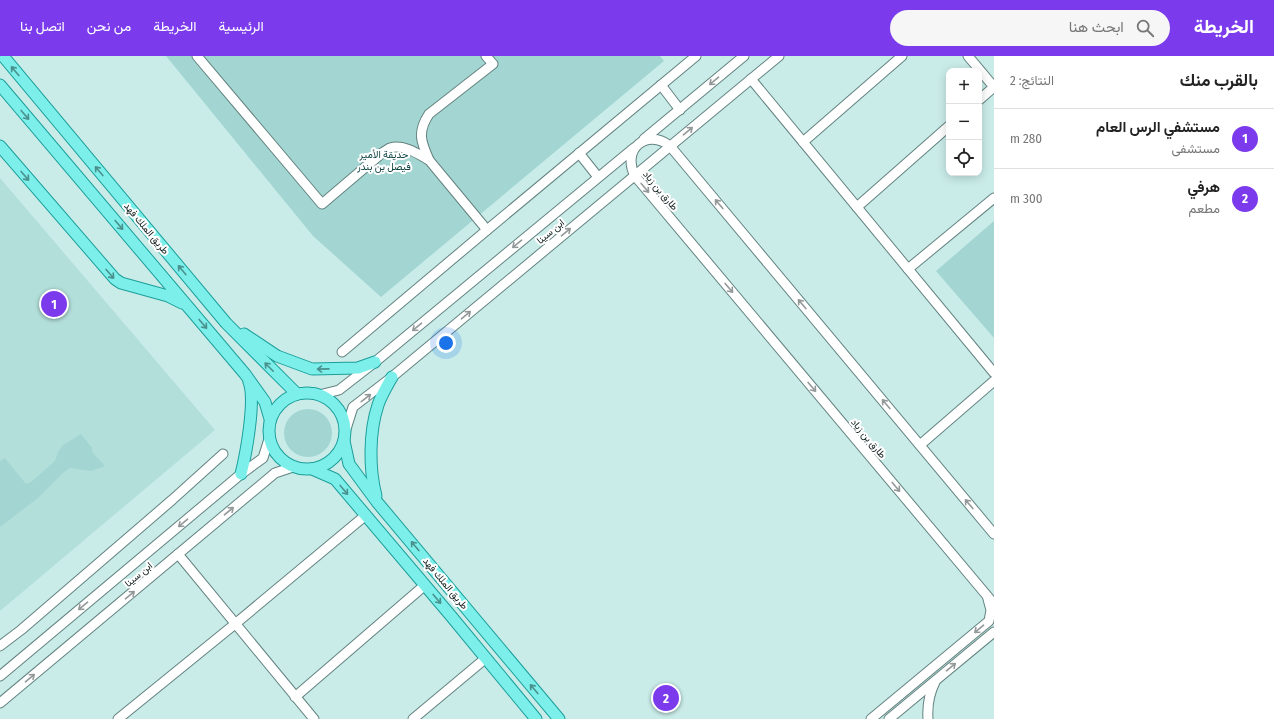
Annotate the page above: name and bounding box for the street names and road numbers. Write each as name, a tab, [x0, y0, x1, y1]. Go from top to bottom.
street label: طارق بن زياد	[640, 168, 681, 213]
street label: طريق الملك فهد	[121, 200, 172, 257]
street label: ابن سينا	[534, 217, 567, 247]
street label: طارق بن زياد	[848, 416, 889, 461]
street label: طريق الملك فهد	[420, 555, 471, 612]
street label: ابن سينا	[122, 560, 155, 590]

